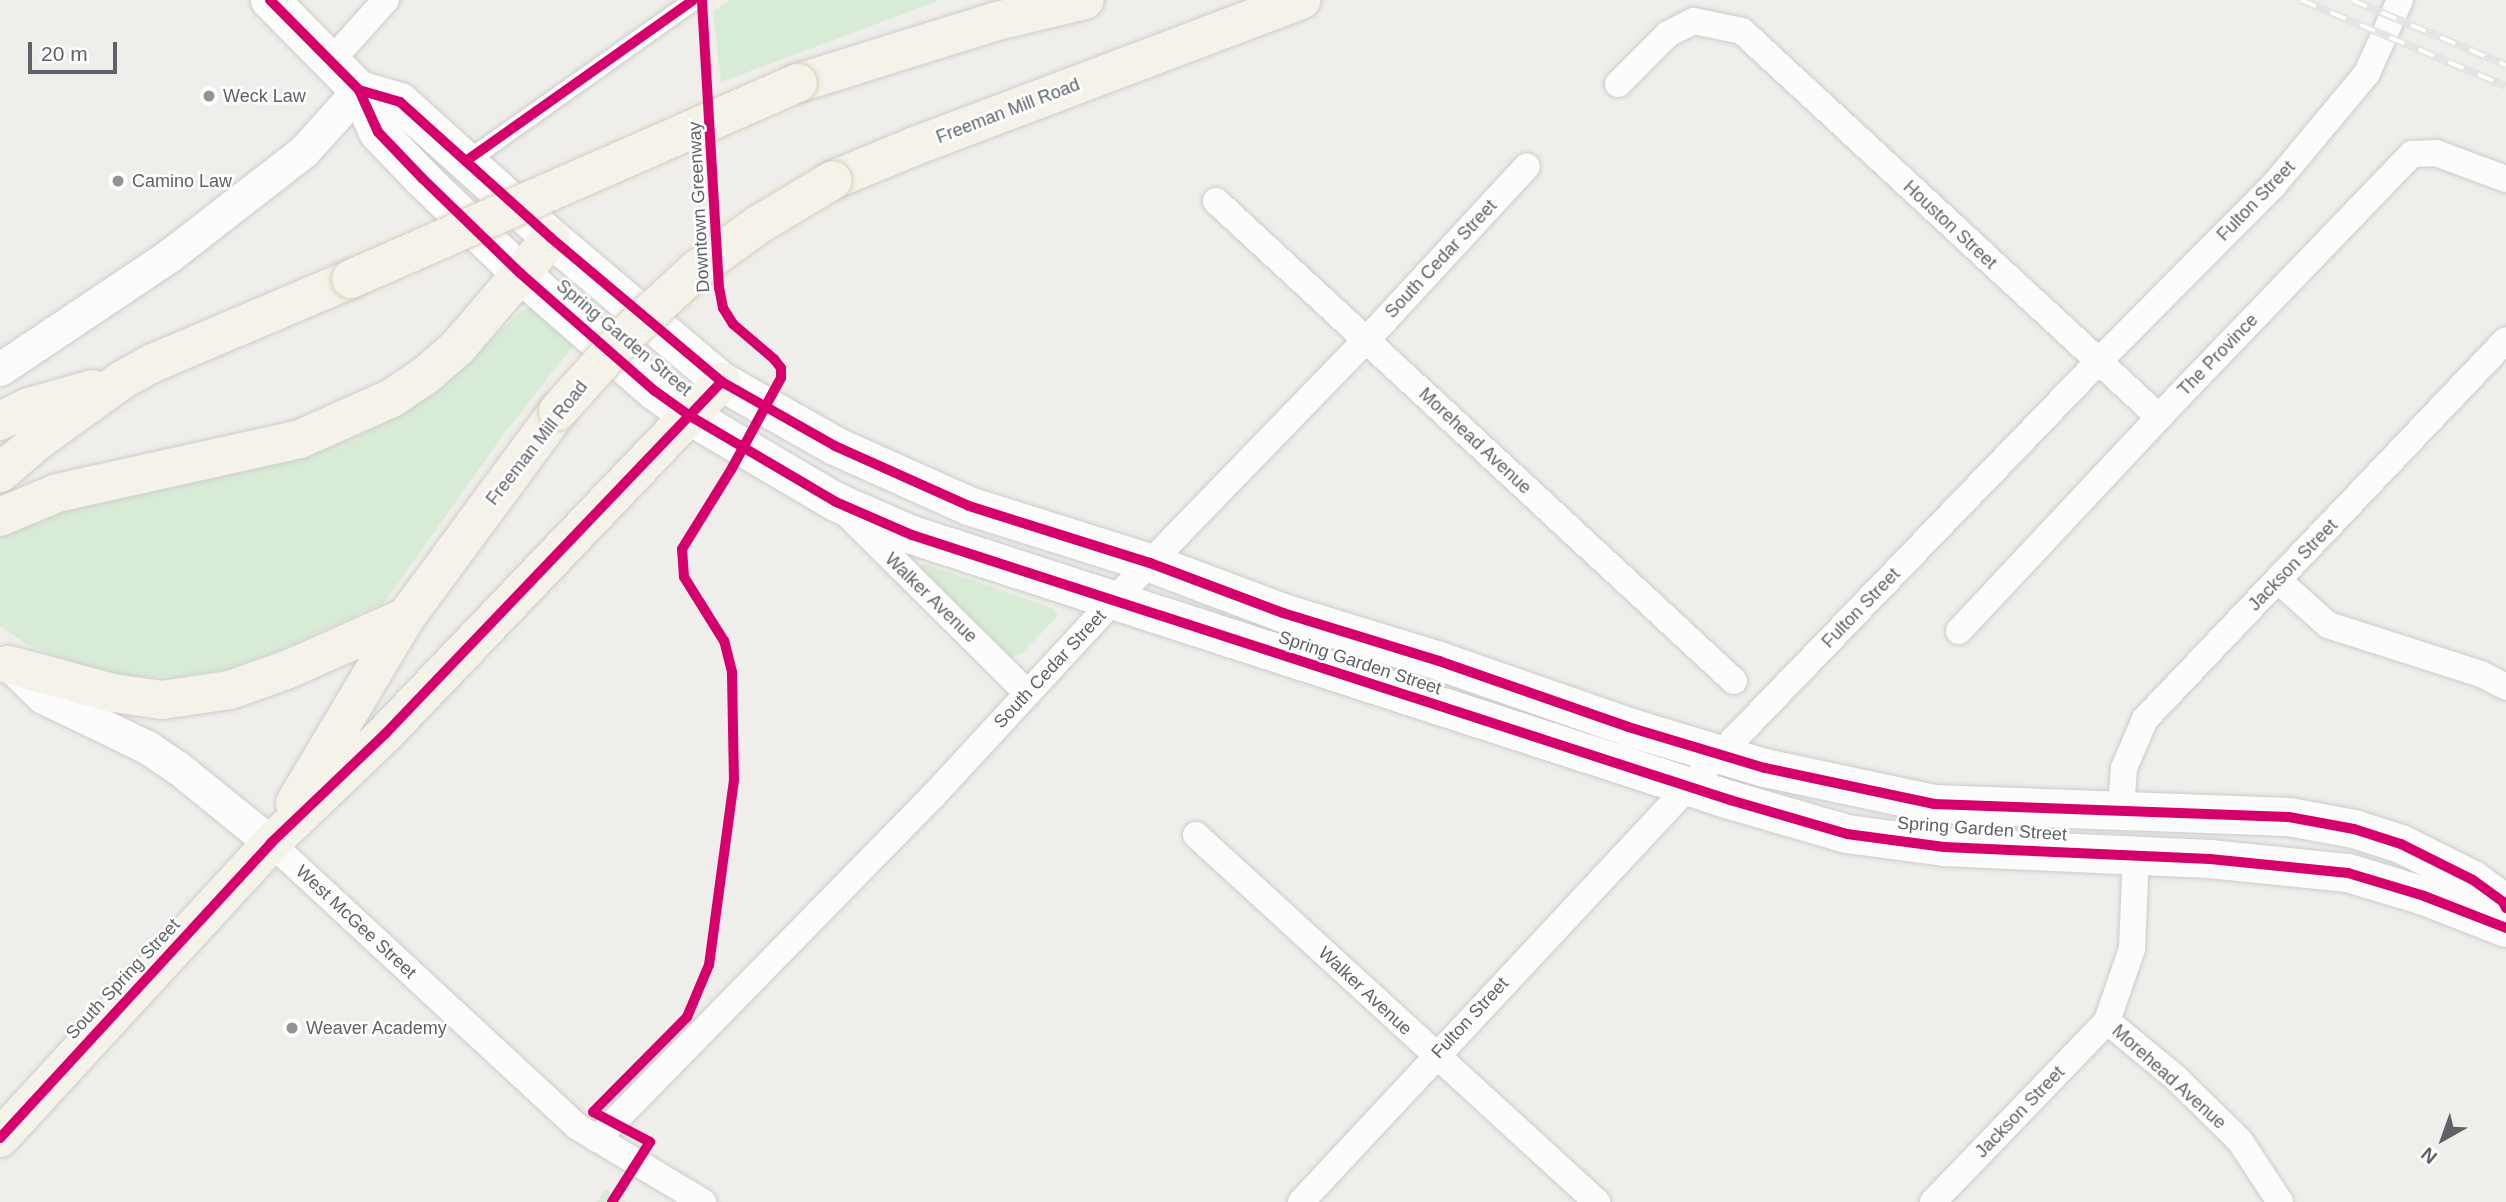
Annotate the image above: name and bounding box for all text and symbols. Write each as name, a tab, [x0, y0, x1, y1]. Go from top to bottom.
scale bar	[32, 28, 121, 72]
text: 20 m	[41, 42, 88, 65]
street label: Freeman Mill Road	[933, 74, 1083, 148]
place label: Weck Law	[223, 85, 306, 107]
marker: Weck Law	[201, 88, 217, 104]
street label: Downtown Greenway	[684, 121, 714, 293]
street label: Fulton Street	[2212, 156, 2300, 246]
place label: Camino Law	[132, 170, 232, 192]
marker: Camino Law	[110, 173, 126, 189]
street label: Houston Street	[1899, 176, 2001, 274]
street label: South Cedar Street	[1381, 195, 1501, 323]
street label: Spring Garden Street	[552, 275, 696, 401]
street label: The Province	[2173, 309, 2263, 401]
street label: Freeman Mill Road	[482, 376, 592, 510]
street label: Morehead Avenue	[1414, 383, 1536, 499]
street label: Jackson Street	[2244, 515, 2342, 615]
street label: Walker Avenue	[880, 548, 982, 648]
street label: Fulton Street	[1817, 563, 1905, 653]
street label: South Cedar Street	[990, 605, 1110, 733]
street label: Spring Garden Street	[1276, 626, 1444, 700]
street label: Spring Garden Street	[1896, 812, 2068, 846]
street label: West McGee Street	[291, 861, 421, 983]
street label: South Spring Street	[62, 914, 184, 1044]
street label: Walker Avenue	[1313, 942, 1417, 1040]
street label: Fulton Street	[1427, 973, 1513, 1063]
place label: Weaver Academy	[306, 1017, 448, 1039]
marker: Weaver Academy	[284, 1020, 300, 1036]
street label: Morehead Avenue	[2107, 1020, 2231, 1134]
street label: Jackson Street	[1971, 1062, 2069, 1162]
north arrow	[2408, 1104, 2478, 1174]
text: N	[2417, 1143, 2441, 1168]

